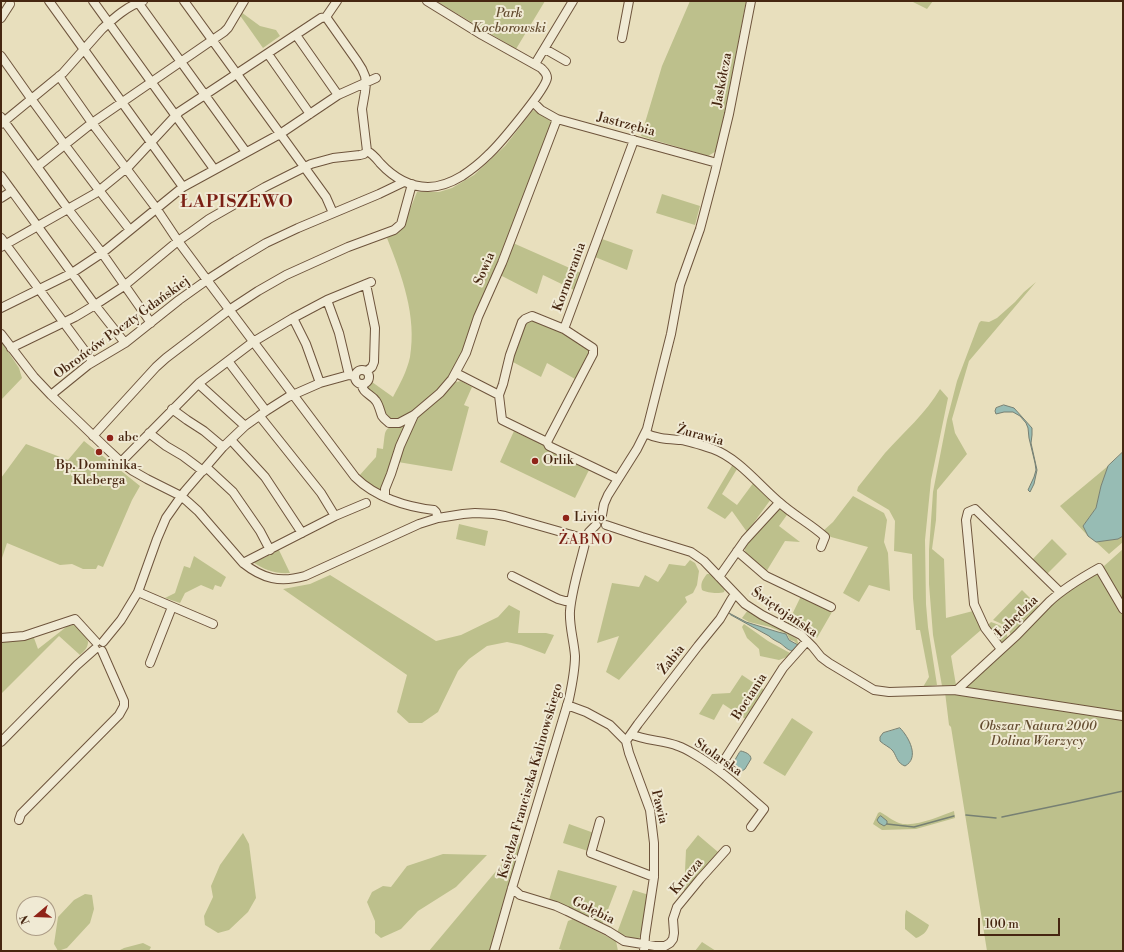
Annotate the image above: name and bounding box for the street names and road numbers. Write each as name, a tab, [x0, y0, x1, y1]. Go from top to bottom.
street label: Jaskółcza	[710, 52, 736, 108]
street label: Jastrzębia	[595, 110, 657, 140]
street label: Kormorania	[550, 241, 590, 313]
street label: Sowia	[471, 250, 499, 288]
street label: Obrońców Poczty Gdańskiej	[51, 273, 193, 383]
street label: Żurawia	[675, 422, 725, 450]
street label: Świętojańska	[748, 585, 820, 641]
street label: Łabędzia	[992, 593, 1042, 641]
street label: Żabia	[656, 642, 688, 678]
street label: Bociania	[729, 671, 771, 723]
street label: Księdza Franciszka Kalinowskiego	[496, 682, 566, 880]
street label: Stolarska	[691, 736, 745, 780]
street label: Pawia	[647, 788, 671, 826]
street label: Krucza	[667, 856, 707, 898]
street label: Gołębia	[569, 894, 617, 928]

